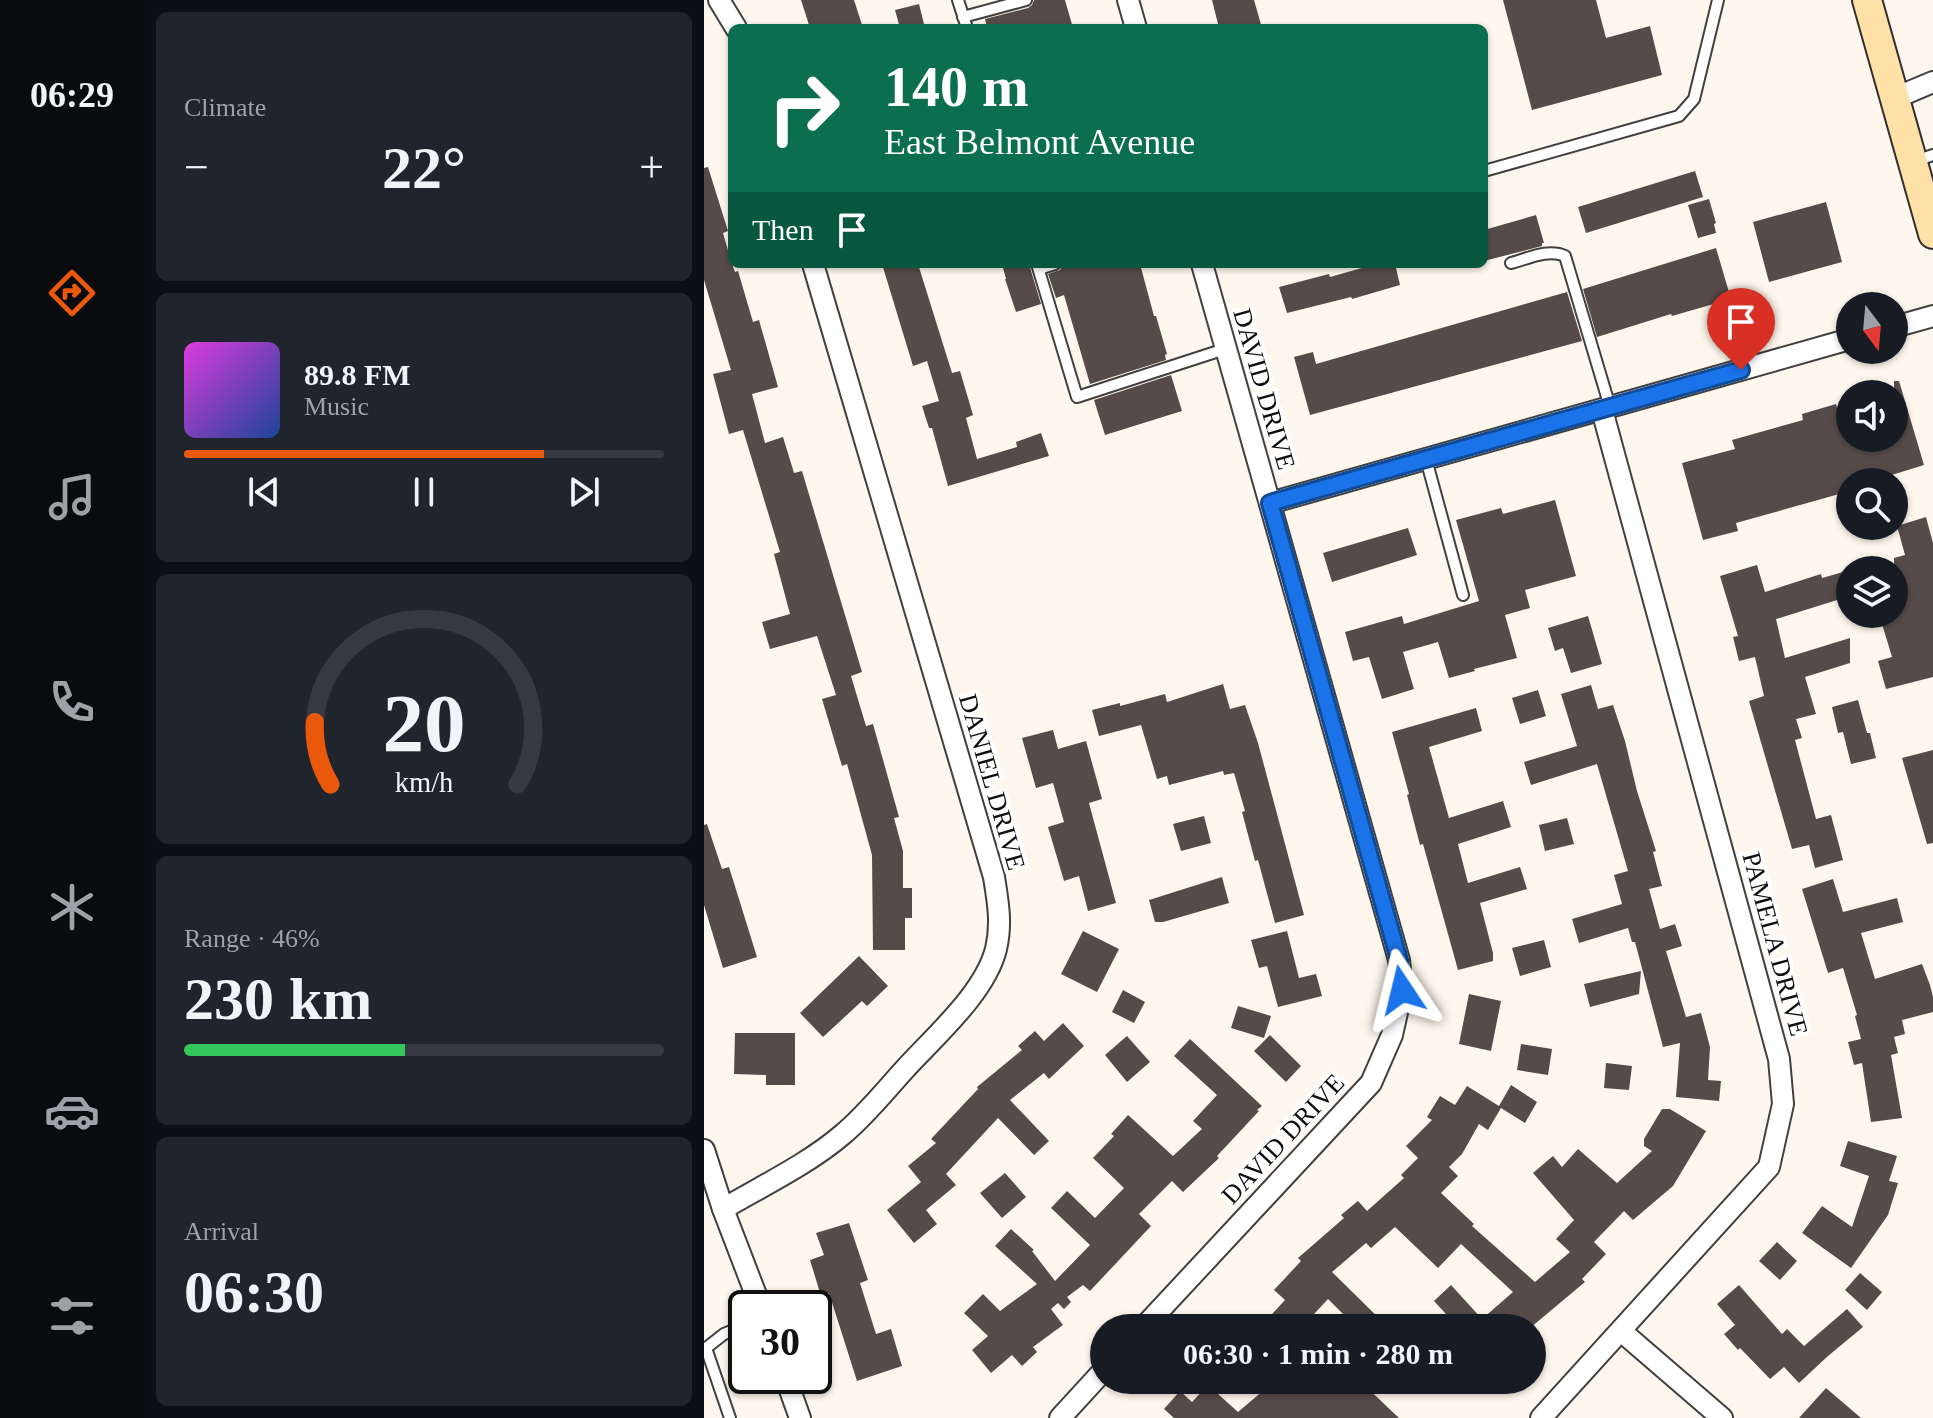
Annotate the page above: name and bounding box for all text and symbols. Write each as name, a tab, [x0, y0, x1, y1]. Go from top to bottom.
icon: right	[752, 56, 856, 160]
text: 140 m	[884, 56, 1029, 118]
text: 06:29	[30, 75, 114, 115]
text: Climate	[184, 93, 266, 122]
text: East Belmont Avenue	[884, 122, 1195, 162]
text: 22°	[382, 135, 466, 201]
text: −	[184, 143, 209, 192]
text: +	[639, 143, 664, 192]
icon: arrive	[830, 208, 874, 252]
text: Then	[752, 213, 814, 246]
icon: directions	[44, 265, 100, 321]
pin	[1707, 288, 1775, 370]
north arrow	[1836, 292, 1908, 364]
map controls	[1836, 292, 1908, 628]
icon: arrive	[1719, 300, 1763, 344]
street label: DAVID DRIVE	[1227, 305, 1301, 473]
text: 89.8 FM	[304, 358, 411, 391]
button: sound	[1836, 380, 1908, 452]
text: Music	[304, 392, 369, 421]
button: search	[1836, 468, 1908, 540]
icon: music	[44, 469, 100, 525]
icon: previous	[242, 470, 286, 514]
icon: pause	[402, 470, 446, 514]
icon: next	[562, 470, 606, 514]
button: layers	[1836, 556, 1908, 628]
icon: phone	[44, 674, 100, 730]
text: 20	[382, 677, 466, 769]
street label: DANIEL DRIVE	[953, 691, 1031, 873]
text: km/h	[395, 767, 453, 798]
street label: PAMELA DRIVE	[1737, 849, 1813, 1039]
icon: climate	[44, 879, 100, 935]
text: Range · 46%	[184, 924, 320, 953]
position arrow	[1360, 948, 1444, 1032]
text: 230 km	[184, 966, 372, 1032]
street label: DAVID DRIVE	[1216, 1068, 1350, 1210]
icon: car	[44, 1083, 100, 1139]
text: Arrival	[184, 1217, 259, 1246]
text: 06:30	[184, 1259, 324, 1325]
icon: filters	[44, 1288, 100, 1344]
speed limit sign: 30	[728, 1290, 832, 1394]
text: 06:30 · 1 min · 280 m	[1183, 1337, 1453, 1370]

